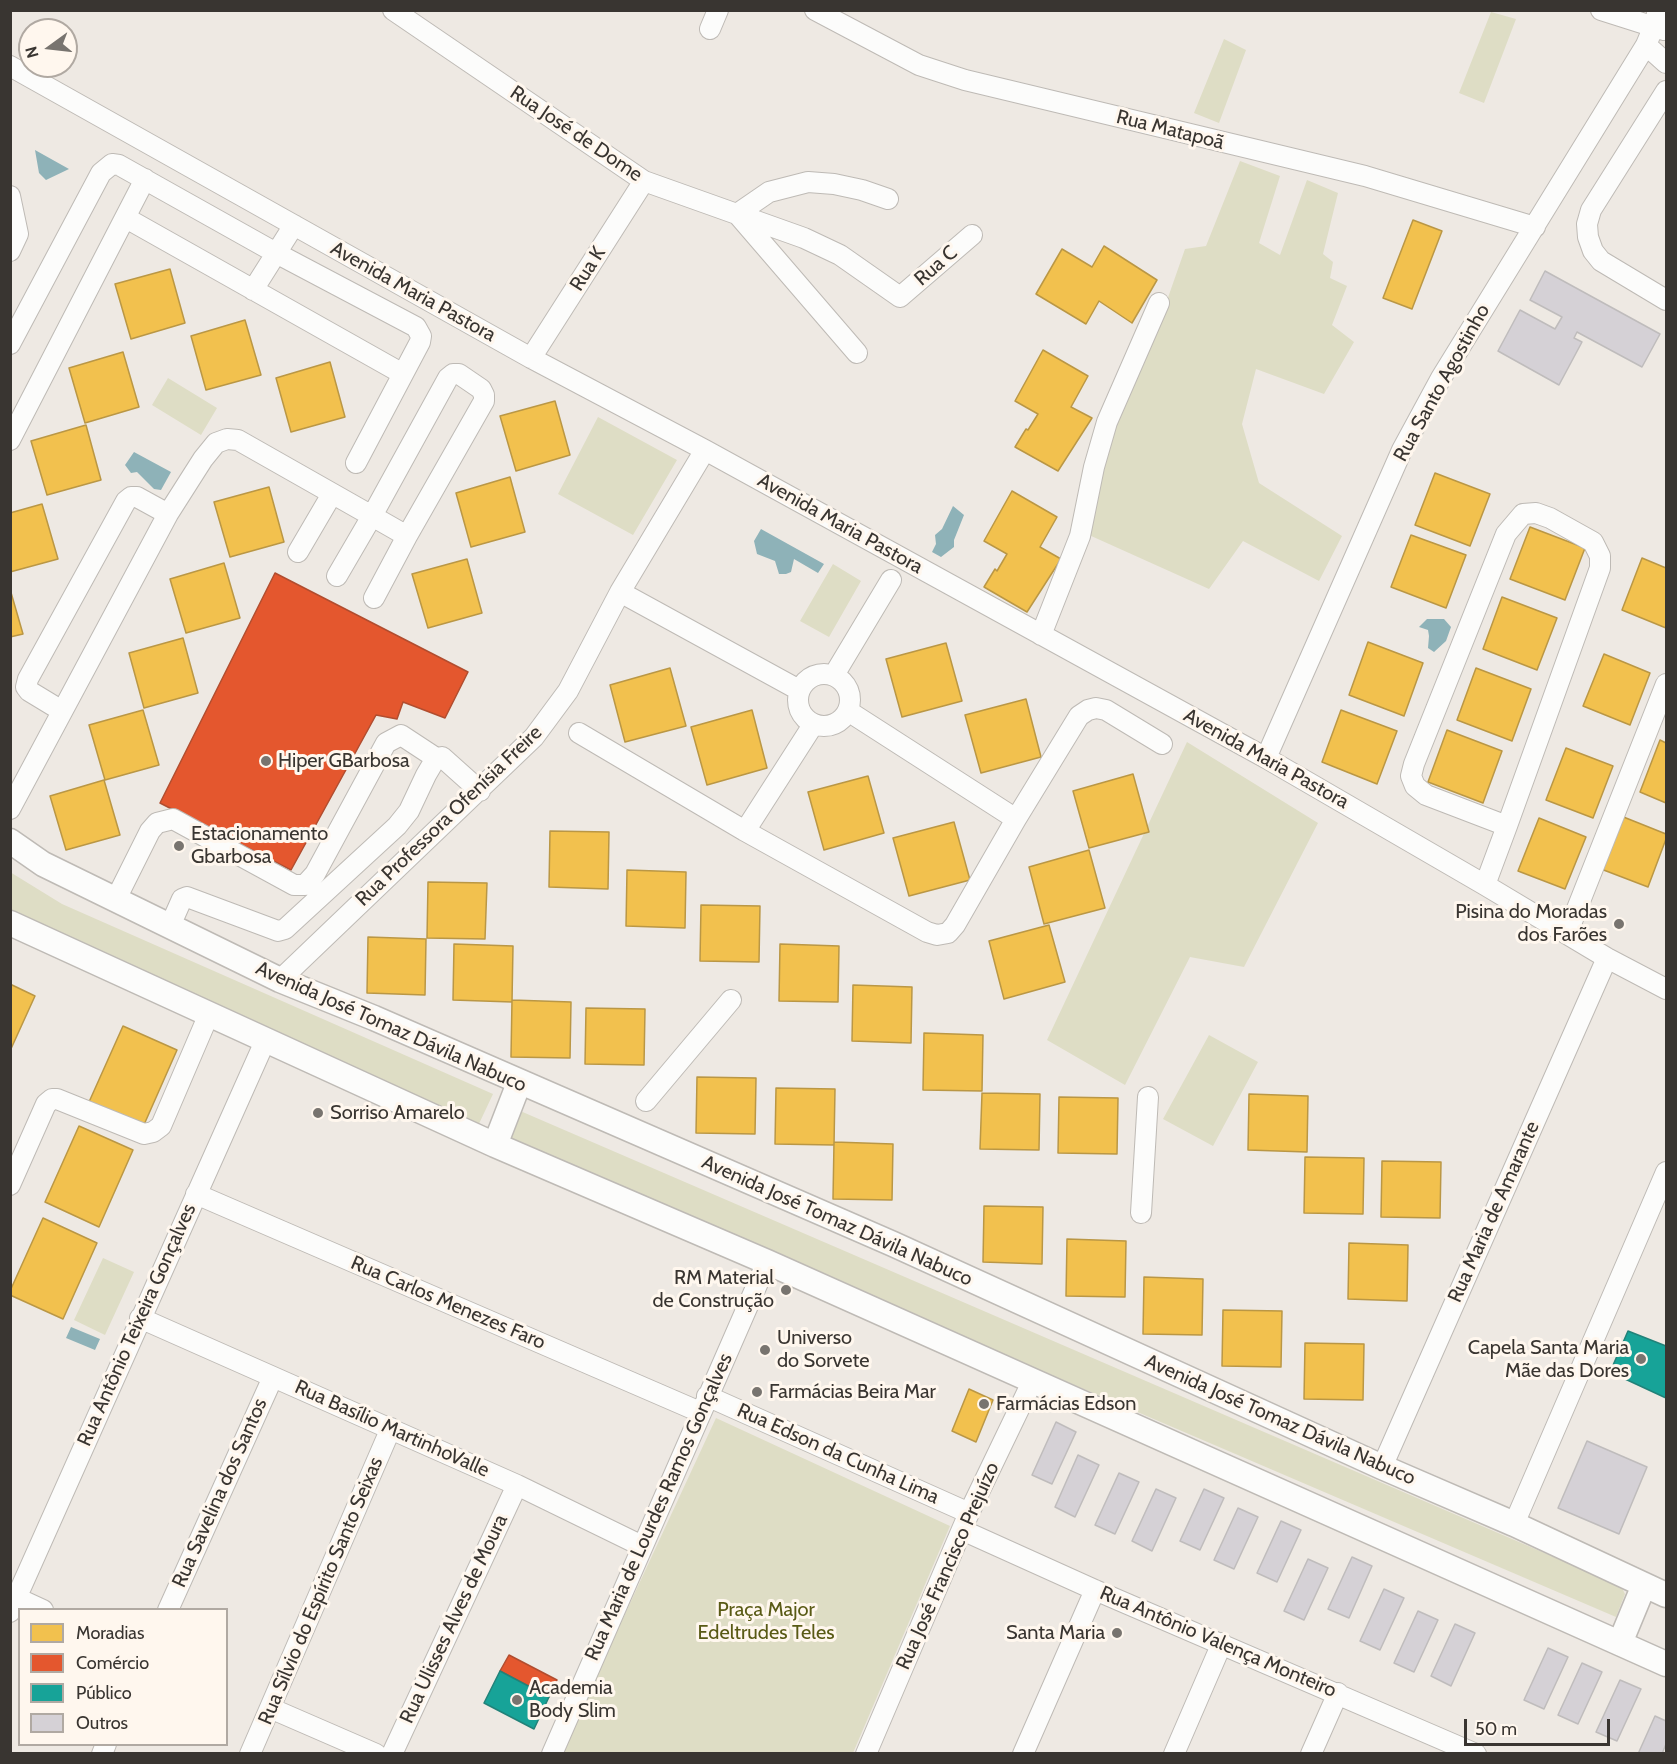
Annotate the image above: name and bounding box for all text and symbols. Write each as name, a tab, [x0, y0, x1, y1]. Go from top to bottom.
north arrow	[18, 18, 78, 78]
text: N	[21, 44, 43, 60]
street label: Rua José de Dome	[505, 81, 647, 187]
street label: Rua Matapoã	[1114, 105, 1226, 155]
street label: Avenida Maria Pastora	[326, 237, 500, 347]
street label: Rua C	[910, 241, 962, 291]
street label: Rua K	[565, 242, 611, 296]
street label: Rua Santo Agostinho	[1389, 300, 1495, 466]
street label: Avenida Maria Pastora	[753, 469, 927, 579]
street label: Avenida Maria Pastora	[1179, 704, 1353, 814]
street label: Rua Professora Ofenísia Freire	[351, 721, 547, 911]
place label: Hiper GBarbosa	[278, 749, 410, 773]
marker: Hiper GBarbosa	[259, 754, 273, 768]
place label: Estacionamento Gbarbosa	[191, 822, 328, 869]
marker: Estacionamento Gbarbosa	[172, 839, 186, 853]
place label: Pisina do Moradas dos Farões	[1455, 900, 1607, 947]
marker: Pisina do Moradas dos Farões	[1612, 917, 1626, 931]
street label: Avenida José Tomaz Dávila Nabuco	[252, 956, 530, 1098]
place label: Sorriso Amarelo	[330, 1101, 465, 1125]
marker: Sorriso Amarelo	[311, 1106, 325, 1120]
street label: Rua Maria de Amarante	[1443, 1118, 1545, 1306]
street label: Avenida José Tomaz Dávila Nabuco	[698, 1150, 976, 1292]
street label: Rua Antônio Teixeira Gonçalves	[73, 1200, 201, 1450]
street label: Rua Carlos Menezes Faro	[347, 1251, 549, 1355]
place label: RM Material de Construção	[652, 1266, 774, 1313]
marker: RM Material de Construção	[779, 1283, 793, 1297]
place label: Universo do Sorvete	[777, 1326, 869, 1373]
place label: Capela Santa Maria Mãe das Dores	[1468, 1336, 1629, 1383]
marker: Universo do Sorvete	[758, 1343, 772, 1357]
street label: Avenida José Tomaz Dávila Nabuco	[1141, 1349, 1419, 1491]
street label: Rua Maria de Lourdes Ramos Gonçalves	[580, 1350, 738, 1664]
marker: Capela Santa Maria Mãe das Dores	[1634, 1352, 1648, 1366]
street label: Rua Basílio MartinhoValle	[291, 1375, 493, 1483]
place label: Farmácias Beira Mar	[769, 1380, 936, 1404]
marker: Farmácias Beira Mar	[750, 1385, 764, 1399]
place label: Farmácias Edson	[996, 1392, 1136, 1416]
street label: Rua Savelina dos Santos	[167, 1395, 273, 1591]
marker: Farmácias Edson	[977, 1397, 991, 1411]
street label: Rua Edson da Cunha Lima	[733, 1399, 943, 1509]
street label: Rua Sílvio do Espírito Santo Seixas	[254, 1454, 388, 1728]
street label: Rua José Francisco Prejuízo	[891, 1459, 1005, 1673]
street label: Rua Ulisses Alves de Moura	[395, 1511, 513, 1727]
street label: Rua Antônio Valença Monteiro	[1096, 1581, 1340, 1703]
park label: Praça Major Edeltrudes Teles	[698, 1598, 834, 1645]
legend	[18, 1608, 228, 1746]
place label: Santa Maria	[1006, 1621, 1105, 1645]
text: Moradias	[76, 1622, 144, 1644]
marker: Santa Maria	[1110, 1626, 1124, 1640]
text: Comércio	[76, 1652, 149, 1674]
place label: Academia Body Slim	[529, 1676, 616, 1723]
text: Público	[76, 1682, 132, 1704]
marker: Academia Body Slim	[510, 1693, 524, 1707]
scale bar	[1467, 1707, 1612, 1745]
text: Outros	[76, 1712, 128, 1734]
text: 50 m	[1475, 1718, 1517, 1740]

